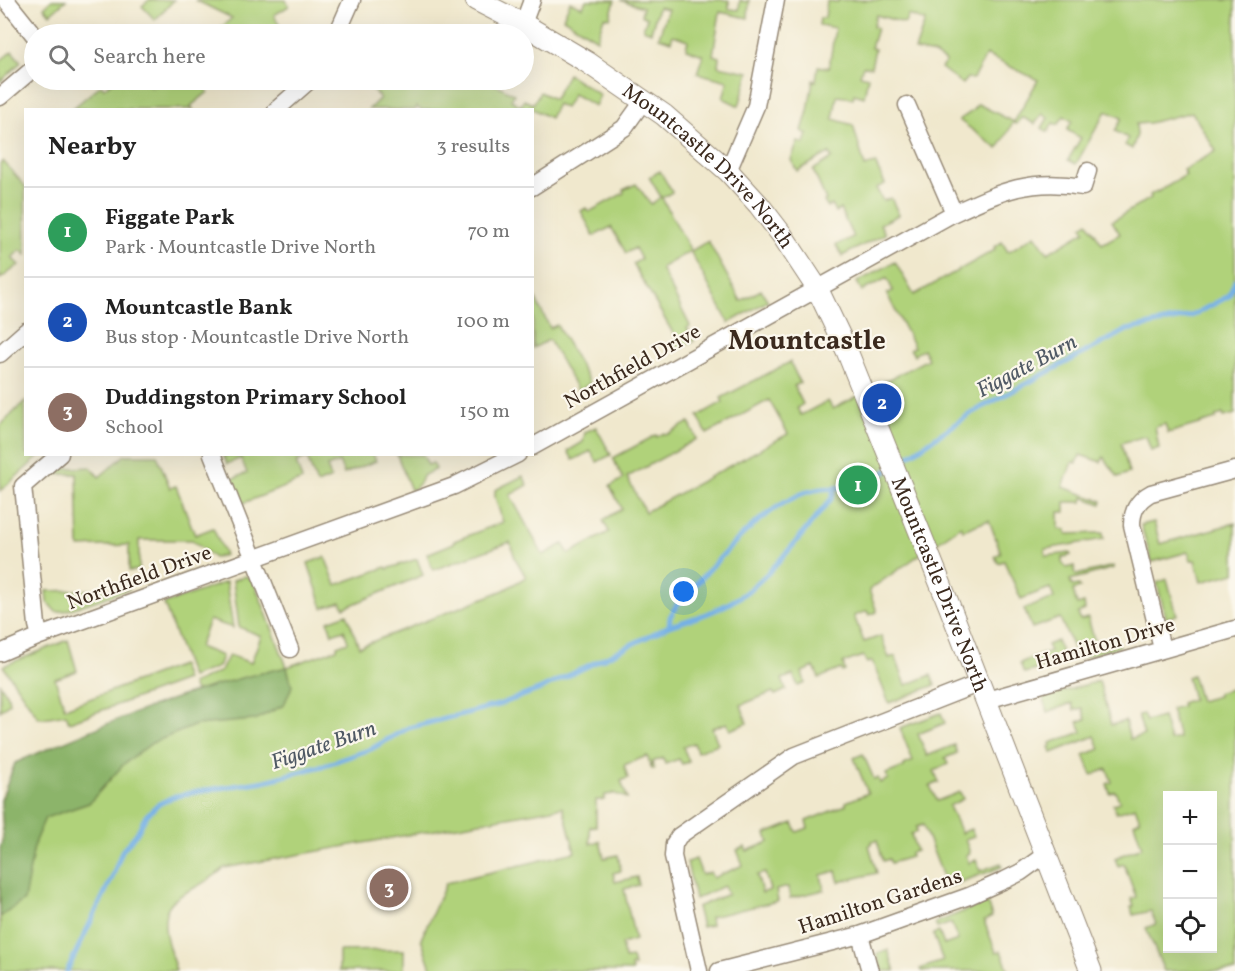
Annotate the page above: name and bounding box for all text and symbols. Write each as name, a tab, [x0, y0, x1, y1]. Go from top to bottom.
search box	[24, 24, 534, 90]
icon: search	[45, 41, 78, 74]
text: Search here	[93, 42, 206, 73]
street label: Mountcastle Drive North	[616, 77, 800, 255]
text: Nearby	[48, 129, 137, 165]
text: 3 results	[436, 133, 510, 161]
text: Figgate Park	[105, 203, 235, 234]
text: 1	[63, 218, 72, 246]
text: 70 m	[467, 218, 510, 246]
text: Park · Mountcastle Drive North	[105, 234, 376, 262]
text: Mountcastle Bank	[105, 293, 293, 324]
text: 2	[62, 308, 73, 336]
text: 100 m	[456, 308, 510, 336]
street label: Northfield Drive	[559, 318, 706, 417]
district label: Mountcastle	[728, 323, 886, 361]
text: Bus stop · Mountcastle Drive North	[105, 324, 409, 352]
water label: Figgate Burn	[971, 328, 1083, 407]
pin: 2	[862, 380, 902, 426]
text: Duddingston Primary School	[105, 383, 406, 414]
text: 3	[62, 398, 73, 426]
text: 150 m	[459, 398, 510, 426]
text: School	[105, 414, 163, 442]
pin: 1	[838, 462, 878, 508]
street label: Mountcastle Drive North	[883, 473, 994, 697]
street label: Northfield Drive	[63, 539, 216, 618]
your location	[669, 577, 698, 606]
street label: Hamilton Drive	[1032, 611, 1179, 678]
water label: Figgate Burn	[267, 714, 381, 779]
map controls	[1163, 791, 1217, 953]
button: +	[1163, 791, 1217, 845]
button: −	[1163, 845, 1217, 899]
street label: Hamilton Gardens	[795, 862, 966, 943]
pin: 3	[370, 866, 408, 910]
button: locate	[1163, 899, 1217, 953]

